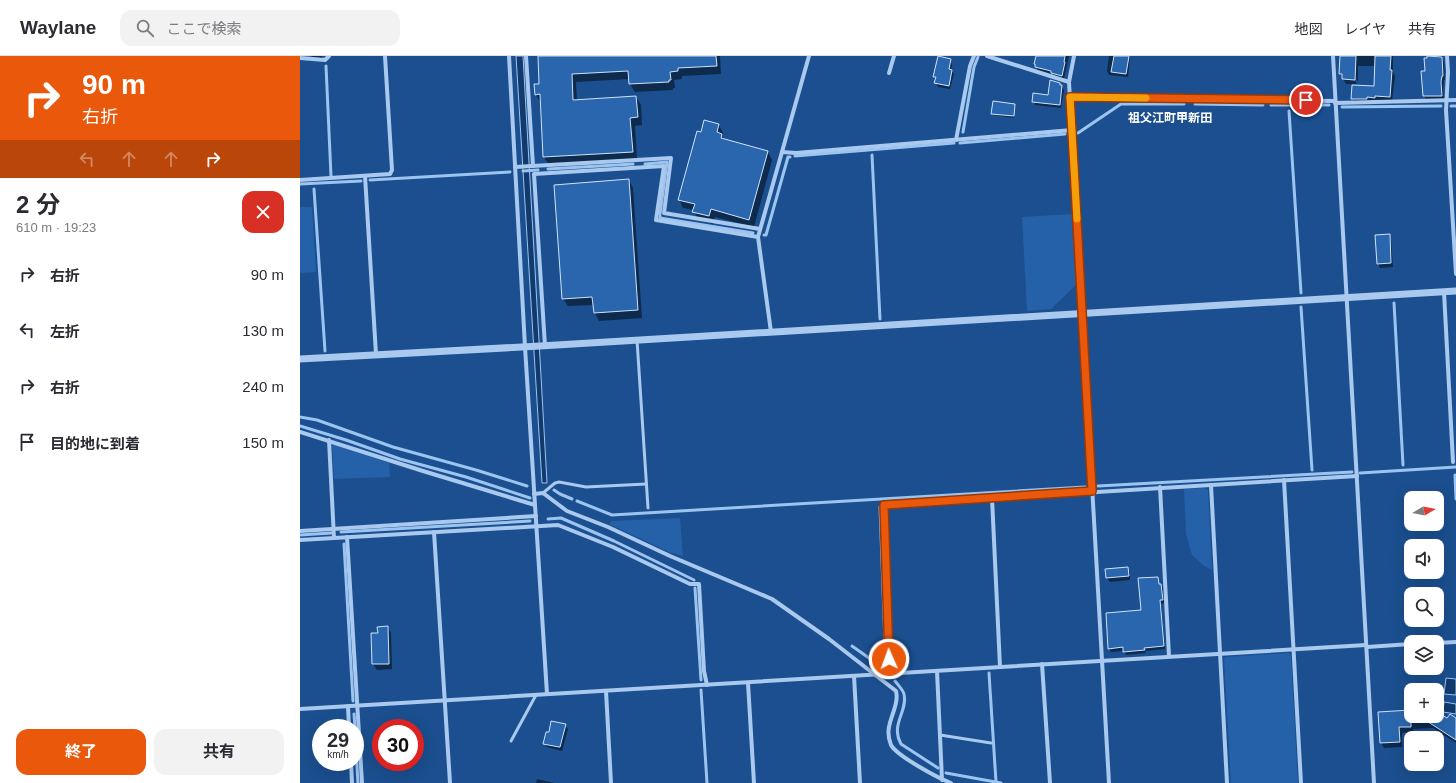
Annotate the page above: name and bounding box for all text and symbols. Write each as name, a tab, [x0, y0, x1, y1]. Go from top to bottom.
search box	[120, 10, 400, 46]
text: Waylane	[20, 17, 96, 38]
icon: search	[134, 17, 156, 39]
text: ここで検索	[166, 20, 241, 37]
text: 地図	[1294, 21, 1322, 37]
text: レイヤ	[1344, 21, 1386, 37]
text: 共有	[1408, 21, 1436, 37]
text: 90 m	[82, 69, 146, 100]
icon: right	[16, 72, 68, 124]
pin	[1289, 83, 1323, 117]
icon: arrive	[1295, 89, 1317, 111]
text: 右折	[82, 107, 118, 127]
district label: 祖父江町甲新田	[1128, 111, 1212, 125]
icon: left	[76, 148, 98, 170]
icon: ahead	[118, 148, 140, 170]
icon: ahead	[160, 148, 182, 170]
icon: right	[202, 148, 224, 170]
text: 2 分	[16, 191, 60, 218]
button: close	[242, 191, 284, 233]
text: 610 m · 19:23	[16, 220, 96, 235]
icon: right	[16, 263, 38, 285]
text: 90 m	[251, 266, 284, 283]
text: 右折	[50, 267, 80, 284]
icon: left	[16, 319, 38, 341]
text: 130 m	[242, 322, 284, 339]
text: 左折	[50, 323, 80, 340]
icon: right	[16, 375, 38, 397]
text: 240 m	[242, 378, 284, 395]
text: 右折	[50, 379, 80, 396]
icon: arrive	[16, 431, 38, 453]
text: 150 m	[242, 434, 284, 451]
text: 目的地に到着	[50, 435, 140, 452]
north arrow	[1404, 491, 1444, 531]
map controls	[1404, 491, 1444, 771]
button: sound	[1404, 539, 1444, 579]
button: search	[1404, 587, 1444, 627]
button: layers	[1404, 635, 1444, 675]
position arrow	[868, 638, 910, 680]
button: +	[1404, 683, 1444, 723]
speed limit sign: 30	[372, 719, 424, 771]
button: 終了	[16, 729, 146, 775]
button: 共有	[154, 729, 284, 775]
text: 29	[327, 729, 349, 751]
button: −	[1404, 731, 1444, 771]
text: km/h	[327, 749, 349, 760]

